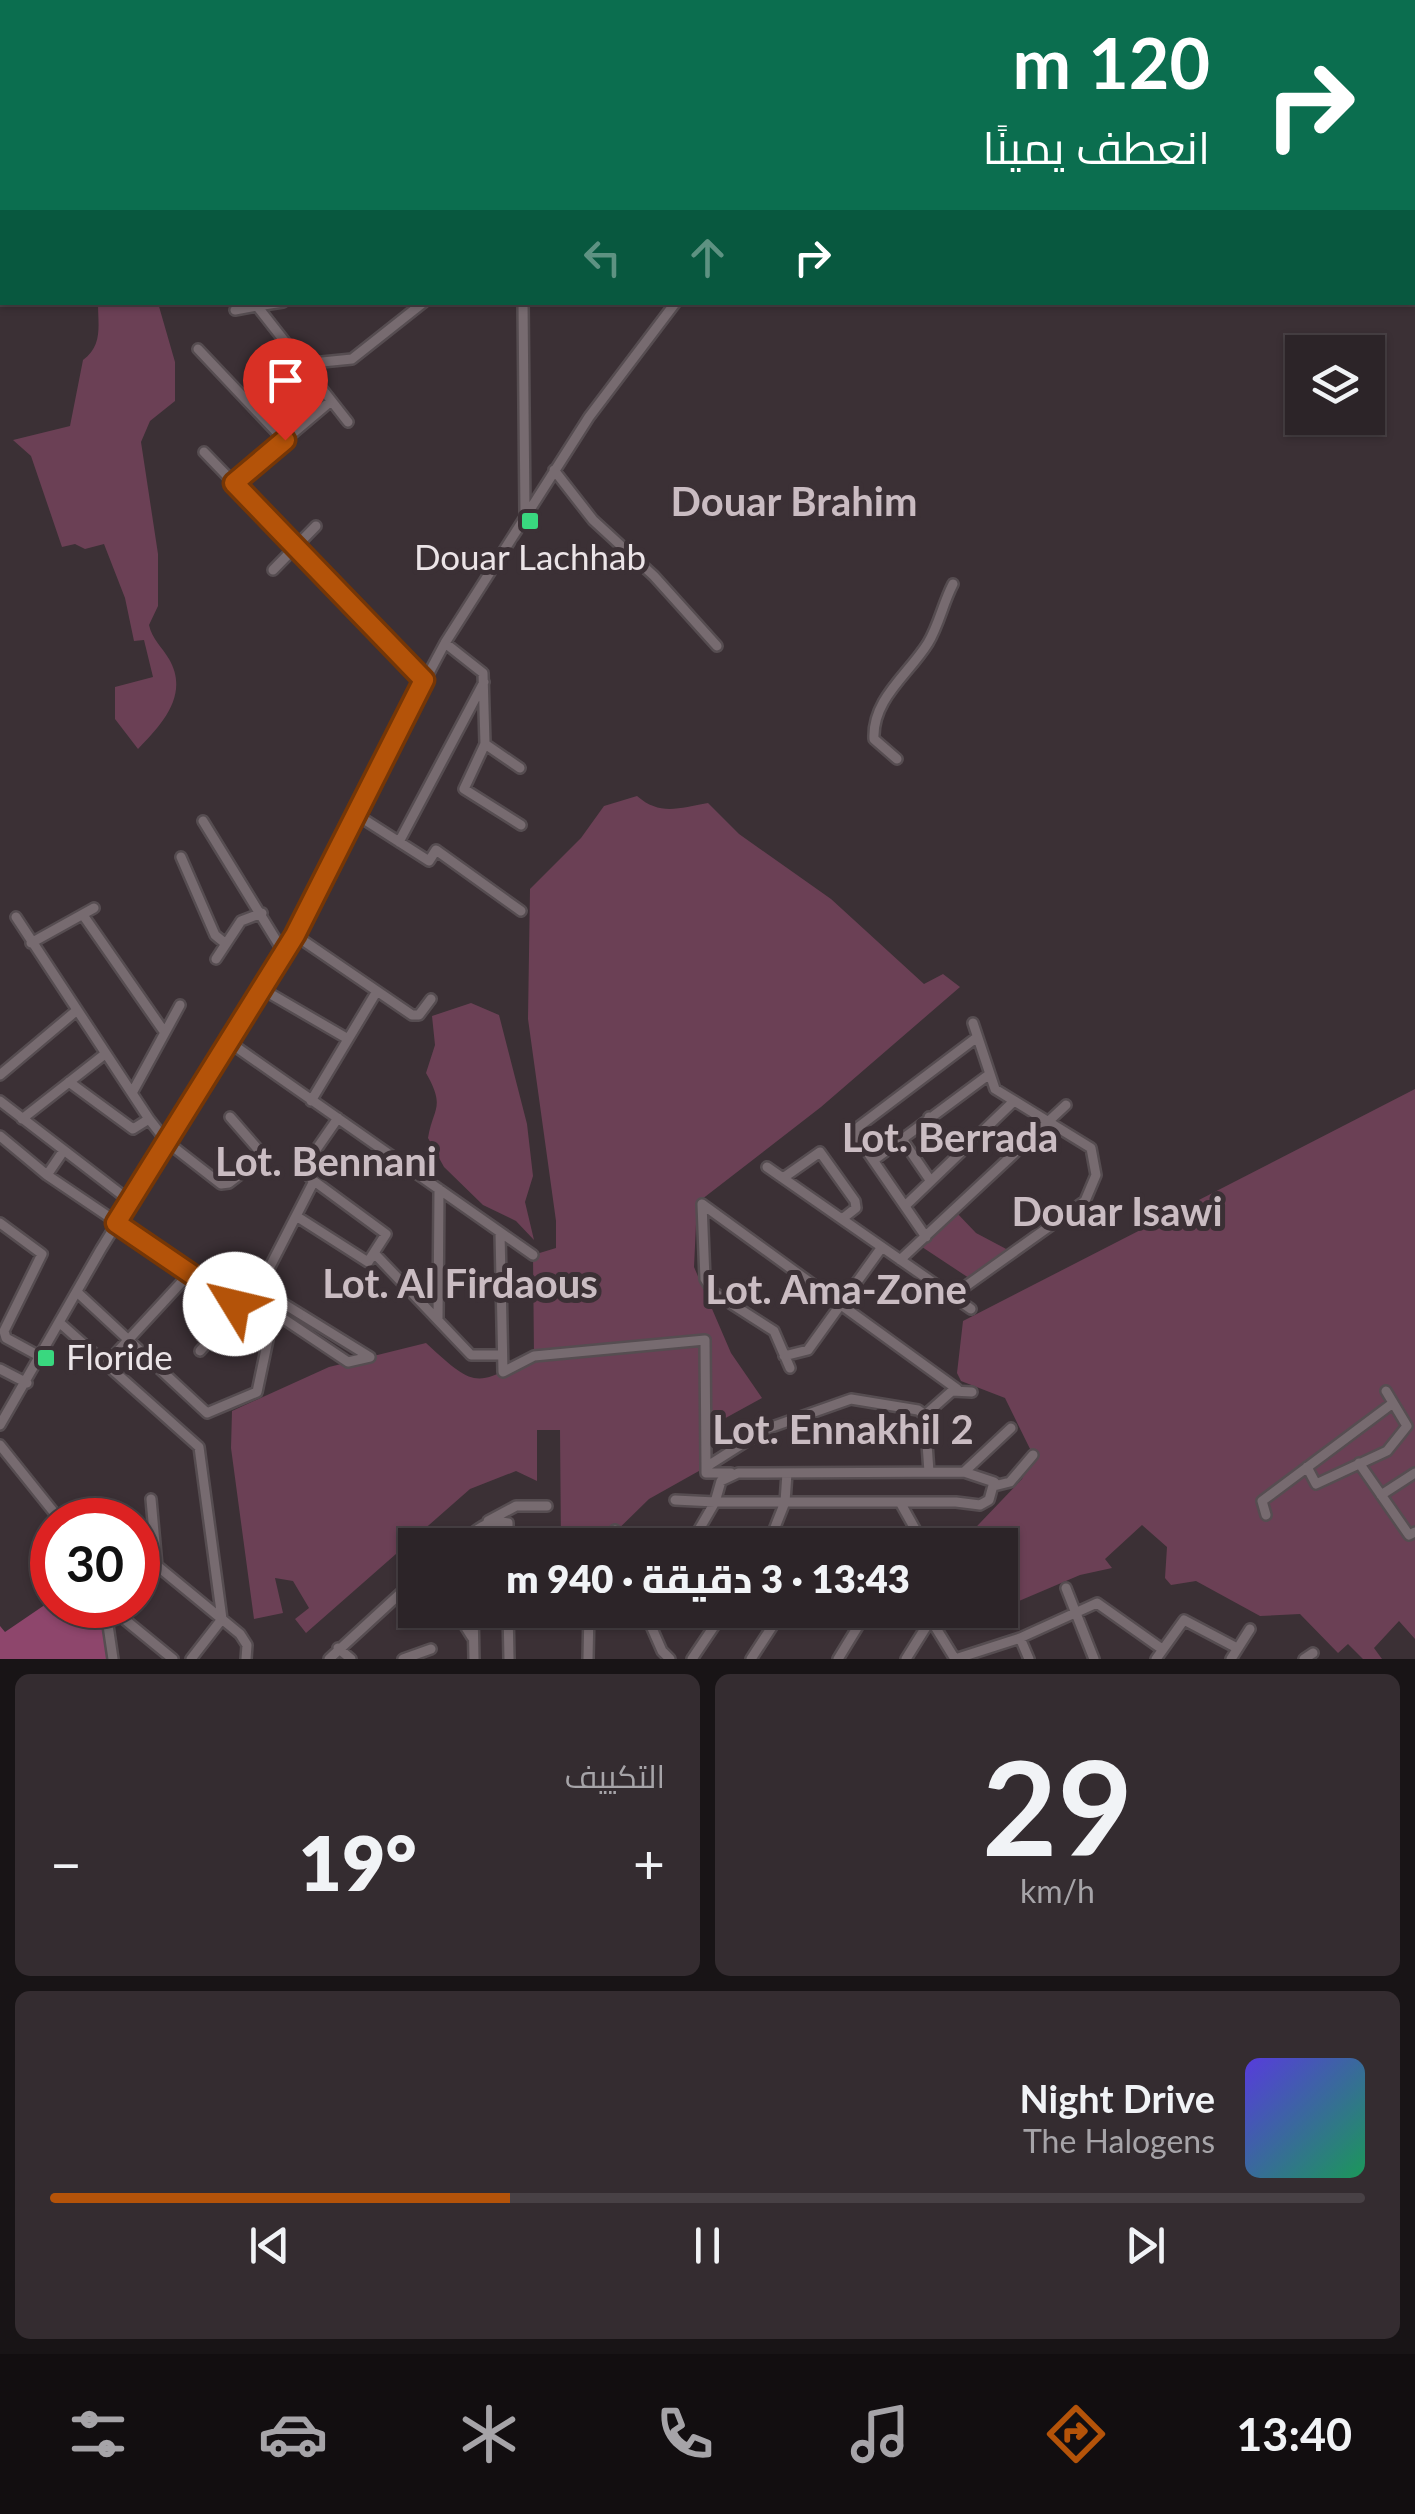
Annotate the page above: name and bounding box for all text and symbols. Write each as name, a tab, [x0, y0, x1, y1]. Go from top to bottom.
text: 120 m	[1013, 20, 1210, 104]
icon: right	[1245, 40, 1375, 170]
text: انعطف يمينًا	[982, 120, 1210, 174]
icon: left	[575, 230, 630, 285]
icon: ahead	[680, 230, 735, 285]
icon: right	[785, 230, 840, 285]
map controls	[1285, 335, 1385, 435]
button: layers	[1285, 335, 1385, 435]
pin	[243, 338, 328, 441]
icon: arrive	[258, 353, 313, 408]
district label: Douar Brahim	[671, 477, 917, 525]
marker: Douar Lachhab	[519, 510, 541, 532]
place label: Douar Lachhab	[414, 535, 646, 577]
district label: Lot. Berrada	[842, 1113, 1058, 1161]
district label: Lot. Bennani	[215, 1137, 437, 1185]
district label: Douar Isawi	[1011, 1187, 1223, 1235]
position arrow	[183, 1252, 287, 1356]
district label: Lot. Al Firdaous	[322, 1259, 598, 1307]
district label: Lot. Ama-Zone	[705, 1265, 967, 1313]
place label: Floride	[66, 1335, 173, 1377]
marker: Floride	[35, 1347, 57, 1369]
district label: Lot. Ennakhil 2	[712, 1405, 974, 1453]
speed limit sign: 30	[30, 1498, 160, 1628]
text: 13:43 · 3 دقيقة · 940 m	[506, 1555, 910, 1601]
text: 29	[982, 1728, 1133, 1884]
text: التكييف	[565, 1756, 665, 1795]
text: 19°	[298, 1817, 417, 1907]
text: −	[50, 1830, 82, 1896]
text: +	[633, 1830, 665, 1896]
text: km/h	[1020, 1871, 1095, 1910]
text: Night Drive	[1020, 2075, 1215, 2121]
text: The Halogens	[1023, 2121, 1215, 2160]
icon: previous	[242, 2218, 297, 2273]
icon: pause	[680, 2218, 735, 2273]
icon: next	[1118, 2218, 1173, 2273]
icon: filters	[63, 2399, 133, 2469]
icon: car	[258, 2399, 328, 2469]
icon: climate	[454, 2399, 524, 2469]
icon: phone	[650, 2399, 720, 2469]
icon: music	[845, 2399, 915, 2469]
icon: directions	[1041, 2399, 1111, 2469]
text: 13:40	[1236, 2407, 1352, 2461]

